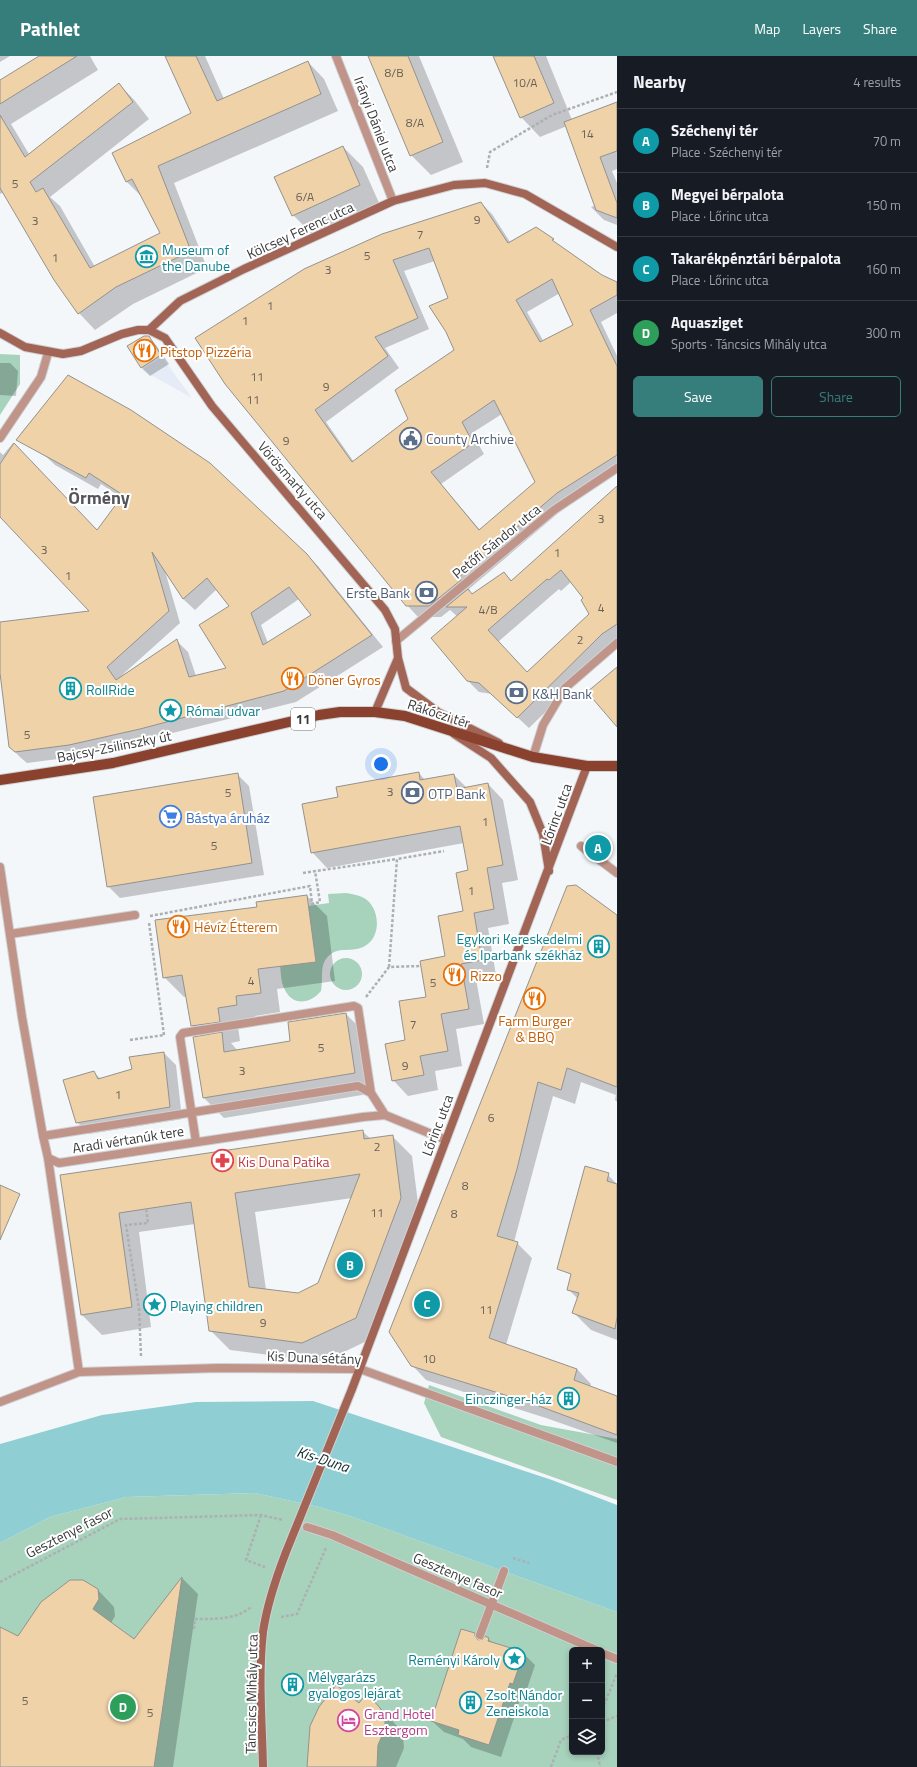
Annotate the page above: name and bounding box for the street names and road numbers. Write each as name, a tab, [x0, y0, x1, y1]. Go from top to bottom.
street label: Irányi Dániel utca	[349, 73, 405, 175]
street label: Kölcsey Ferenc utca	[243, 196, 357, 264]
street label: Vörösmarty utca	[253, 436, 333, 524]
street label: Petőfi Sándor utca	[447, 499, 545, 583]
street label: Rákóczi tér	[405, 693, 473, 733]
road number: 11	[291, 708, 315, 730]
street label: Bajcsy-Zsilinszky út	[55, 725, 173, 767]
street label: Lőrinc utca	[535, 780, 577, 848]
street label: Lőrinc utca	[416, 1091, 458, 1159]
street label: Aradi vértanúk tere	[71, 1120, 185, 1158]
street label: Kis Duna sétány	[266, 1345, 362, 1369]
street label: Gesztenye fasor	[22, 1501, 116, 1563]
street label: Gesztenye fasor	[410, 1547, 506, 1603]
street label: Táncsics Mihály utca	[239, 1634, 263, 1754]

